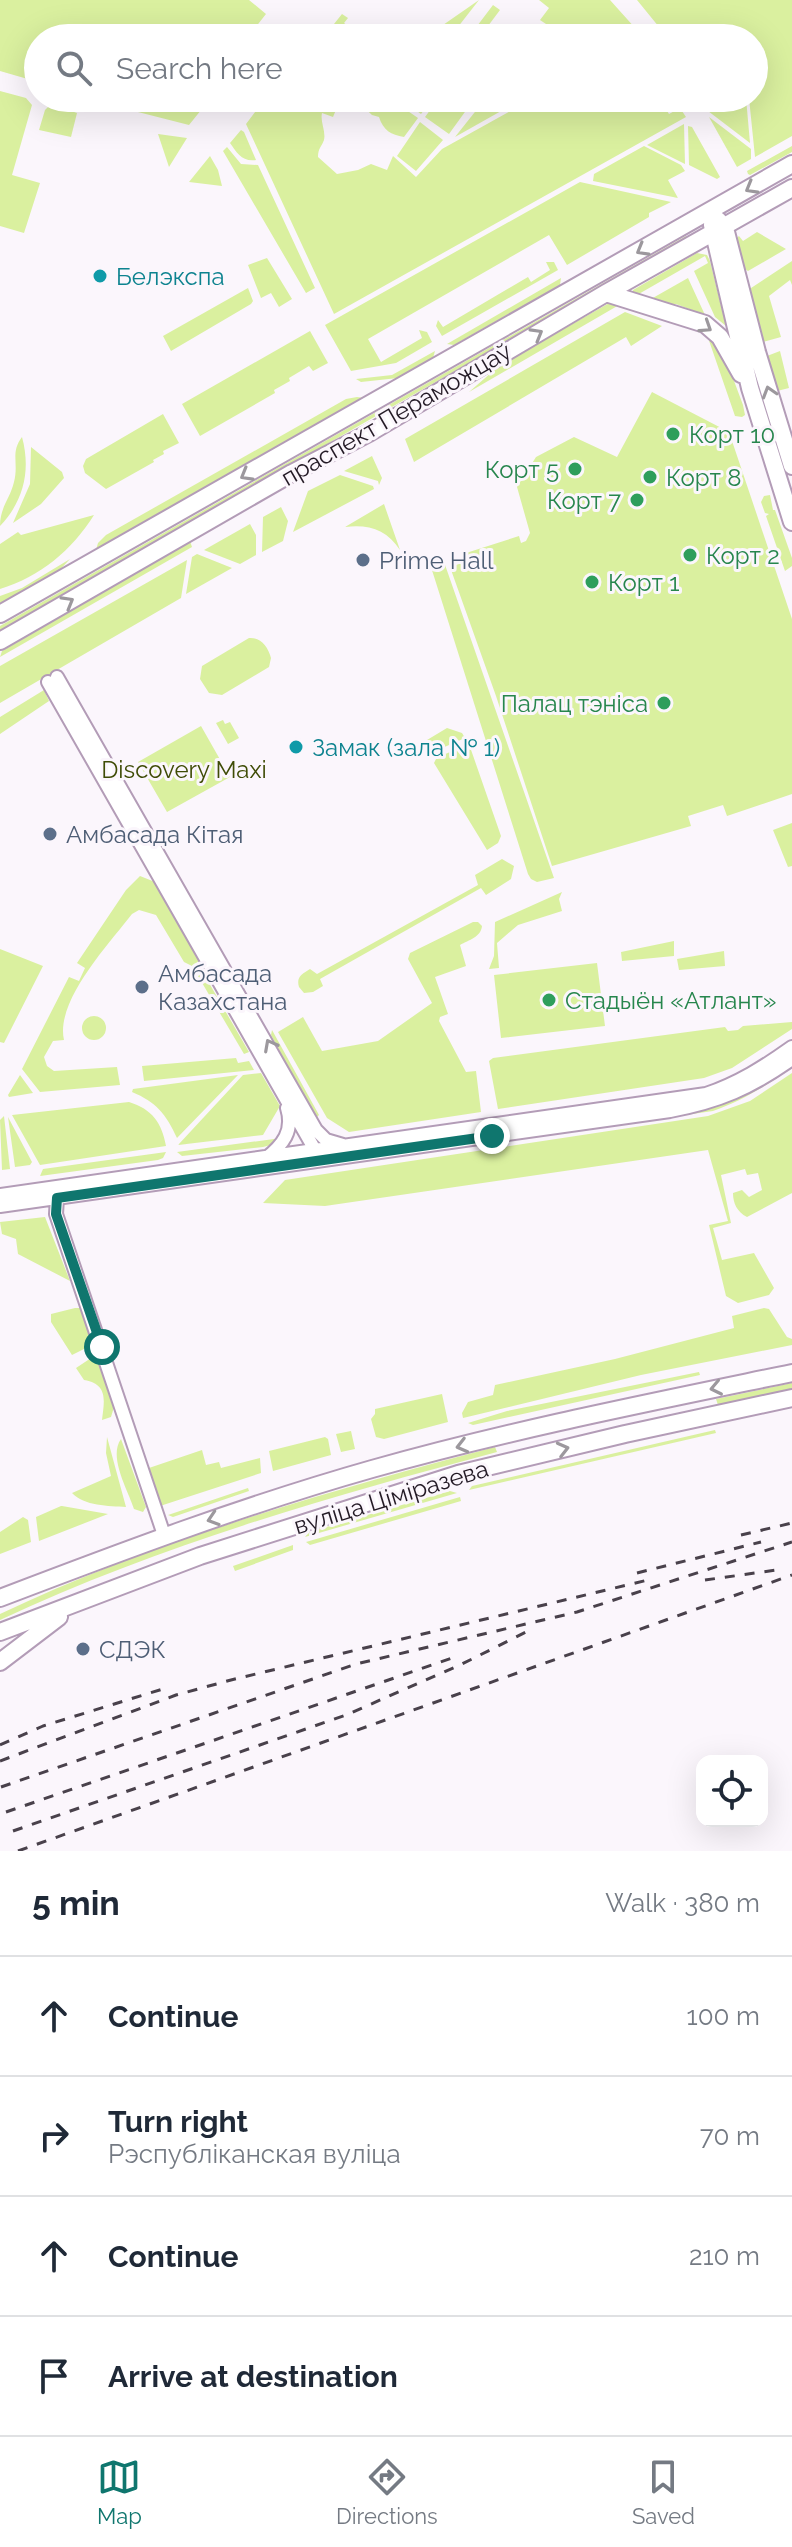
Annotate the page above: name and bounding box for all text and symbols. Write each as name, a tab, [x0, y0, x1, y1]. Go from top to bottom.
search box	[24, 24, 768, 112]
icon: search	[52, 46, 96, 90]
text: Search here	[116, 51, 283, 86]
one-way arrow	[745, 178, 760, 194]
one-way arrow	[636, 240, 651, 255]
place label: Белэкспа	[116, 262, 224, 291]
marker: Белэкспа	[91, 267, 109, 285]
one-way arrow	[697, 318, 711, 333]
one-way arrow	[528, 328, 542, 344]
street label: праспект Пераможцаў	[276, 336, 516, 492]
one-way arrow	[762, 385, 778, 399]
place label: Корт 10	[689, 420, 775, 449]
marker: Корт 10	[664, 425, 682, 443]
place label: Корт 5	[485, 455, 559, 484]
marker: Корт 5	[566, 460, 584, 478]
place label: Корт 8	[666, 463, 741, 492]
one-way arrow	[240, 465, 255, 481]
marker: Корт 8	[641, 468, 659, 486]
place label: Корт 7	[547, 486, 621, 515]
marker: Корт 7	[628, 491, 646, 509]
place label: Корт 2	[706, 541, 780, 570]
place label: Prime Hall	[379, 546, 494, 575]
marker: Корт 2	[681, 546, 699, 564]
marker: Prime Hall	[354, 551, 372, 569]
place label: Корт 1	[608, 568, 679, 597]
marker: Корт 1	[583, 573, 601, 591]
one-way arrow	[59, 596, 73, 612]
place label: Палац тэніса	[501, 689, 648, 718]
marker: Палац тэніса	[655, 694, 673, 712]
place label: Замак (зала № 1)	[312, 733, 500, 762]
marker: Замак (зала № 1)	[287, 738, 305, 756]
park label: Discovery Maxi	[101, 755, 267, 784]
place label: Амбасада Кітая	[66, 820, 243, 849]
marker: Амбасада Кітая	[41, 825, 59, 843]
place label: Амбасада Казахстана	[158, 959, 287, 1016]
marker: Амбасада Казахстана	[133, 978, 151, 996]
place label: Стадыён «Атлант»	[565, 986, 776, 1015]
marker: Стадыён «Атлант»	[540, 991, 558, 1009]
one-way arrow	[264, 1040, 280, 1054]
route end	[474, 1118, 510, 1154]
route start	[84, 1329, 120, 1365]
one-way arrow	[709, 1379, 722, 1396]
one-way arrow	[456, 1437, 470, 1454]
one-way arrow	[556, 1441, 570, 1458]
street label: вуліца Ціміразева	[290, 1454, 492, 1540]
one-way arrow	[206, 1509, 220, 1525]
place label: СДЭК	[99, 1635, 166, 1664]
marker: СДЭК	[74, 1640, 92, 1658]
map controls	[696, 1755, 768, 1827]
button: locate	[696, 1755, 768, 1827]
text: 5 min	[32, 1883, 120, 1923]
text: Walk · 380 m	[605, 1888, 760, 1918]
icon: ahead	[32, 1994, 76, 2038]
text: Continue	[108, 1999, 239, 2034]
text: 100 m	[687, 2001, 760, 2031]
text: Turn right	[108, 2104, 248, 2139]
icon: right	[32, 2114, 76, 2158]
text: 70 m	[700, 2121, 760, 2151]
text: Рэспубліканская вуліца	[108, 2139, 401, 2169]
icon: ahead	[32, 2234, 76, 2278]
text: Continue	[108, 2239, 239, 2274]
text: 210 m	[689, 2241, 760, 2271]
icon: arrive	[32, 2354, 76, 2398]
text: Arrive at destination	[108, 2359, 398, 2394]
tab: Map	[97, 2455, 142, 2529]
tab: Directions	[336, 2455, 438, 2529]
tab: Saved	[632, 2455, 695, 2529]

